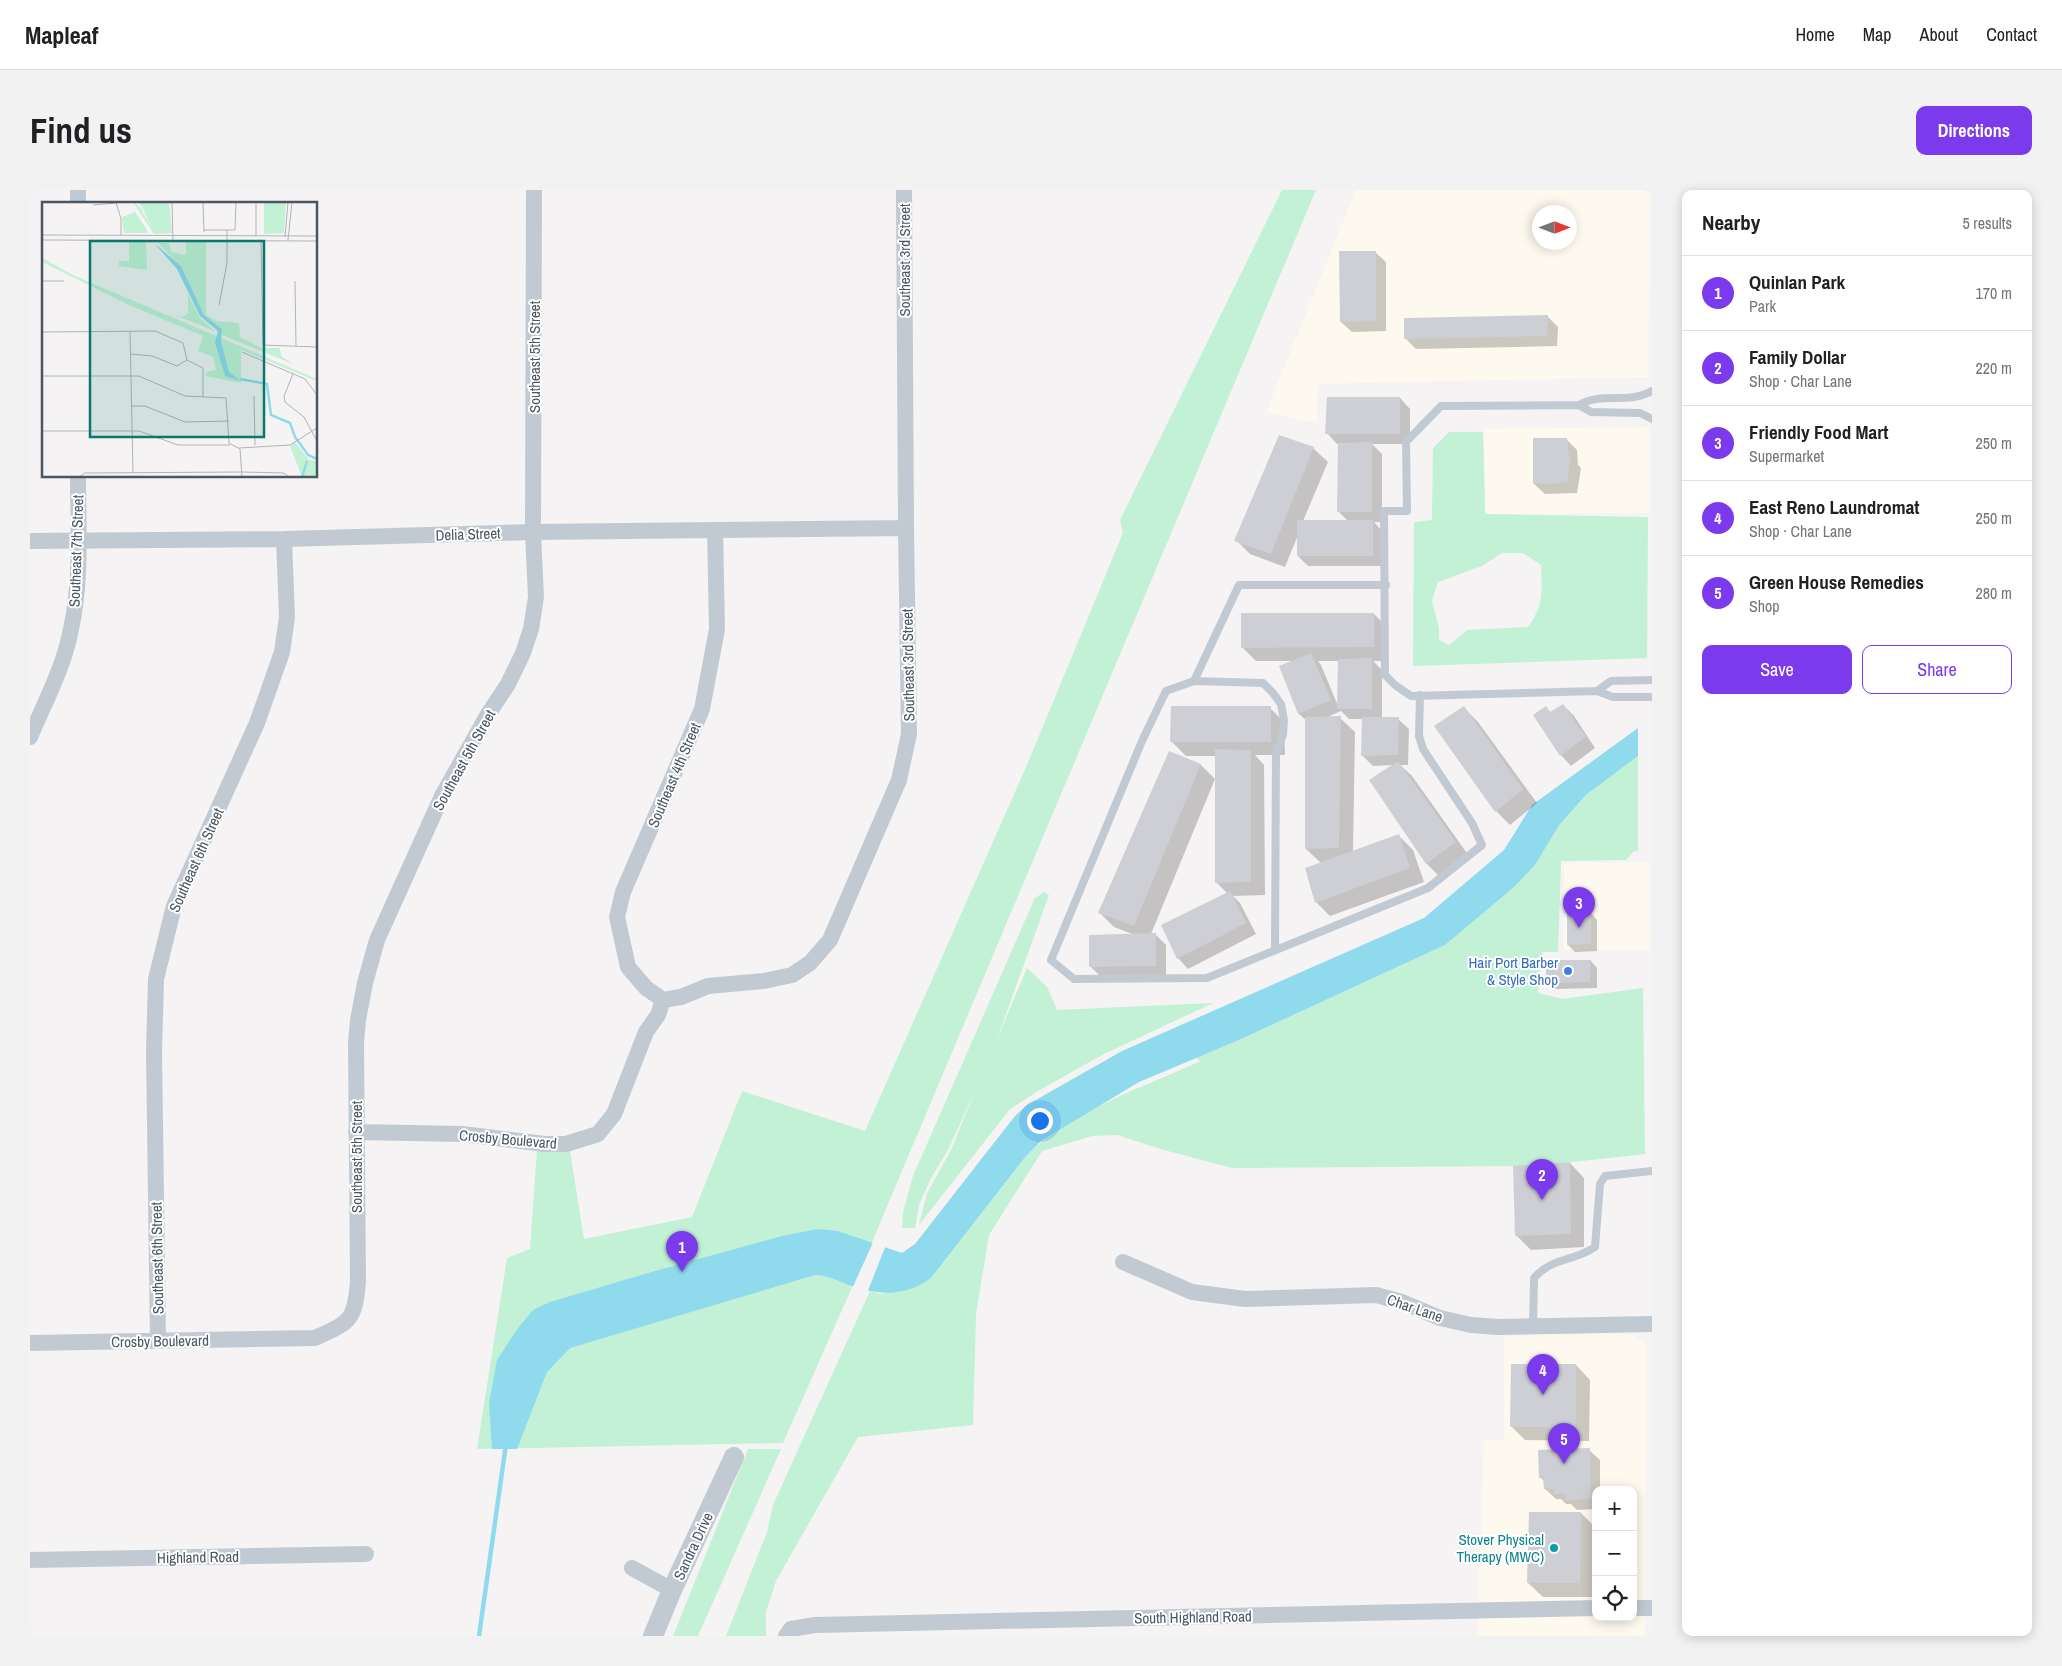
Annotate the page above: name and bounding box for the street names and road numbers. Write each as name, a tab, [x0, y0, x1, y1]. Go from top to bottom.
street label: Southeast 3rd Street	[894, 203, 915, 316]
street label: Southeast 5th Street	[524, 300, 545, 413]
street label: Southeast 7th Street	[64, 494, 88, 607]
street label: Delia Street	[435, 522, 501, 546]
street label: Southeast 3rd Street	[897, 608, 919, 722]
street label: Southeast 5th Street	[428, 705, 501, 814]
street label: Southeast 4th Street	[642, 719, 706, 831]
street label: Southeast 6th Street	[164, 804, 229, 916]
street label: Southeast 5th Street	[346, 1100, 367, 1213]
street label: Crosby Boulevard	[458, 1124, 558, 1154]
street label: Southeast 6th Street	[146, 1201, 168, 1314]
street label: Char Lane	[1384, 1289, 1446, 1327]
street label: Crosby Boulevard	[111, 1330, 209, 1352]
street label: Sandra Drive	[668, 1509, 718, 1583]
street label: Highland Road	[157, 1546, 239, 1568]
street label: South Highland Road	[1134, 1605, 1252, 1629]

